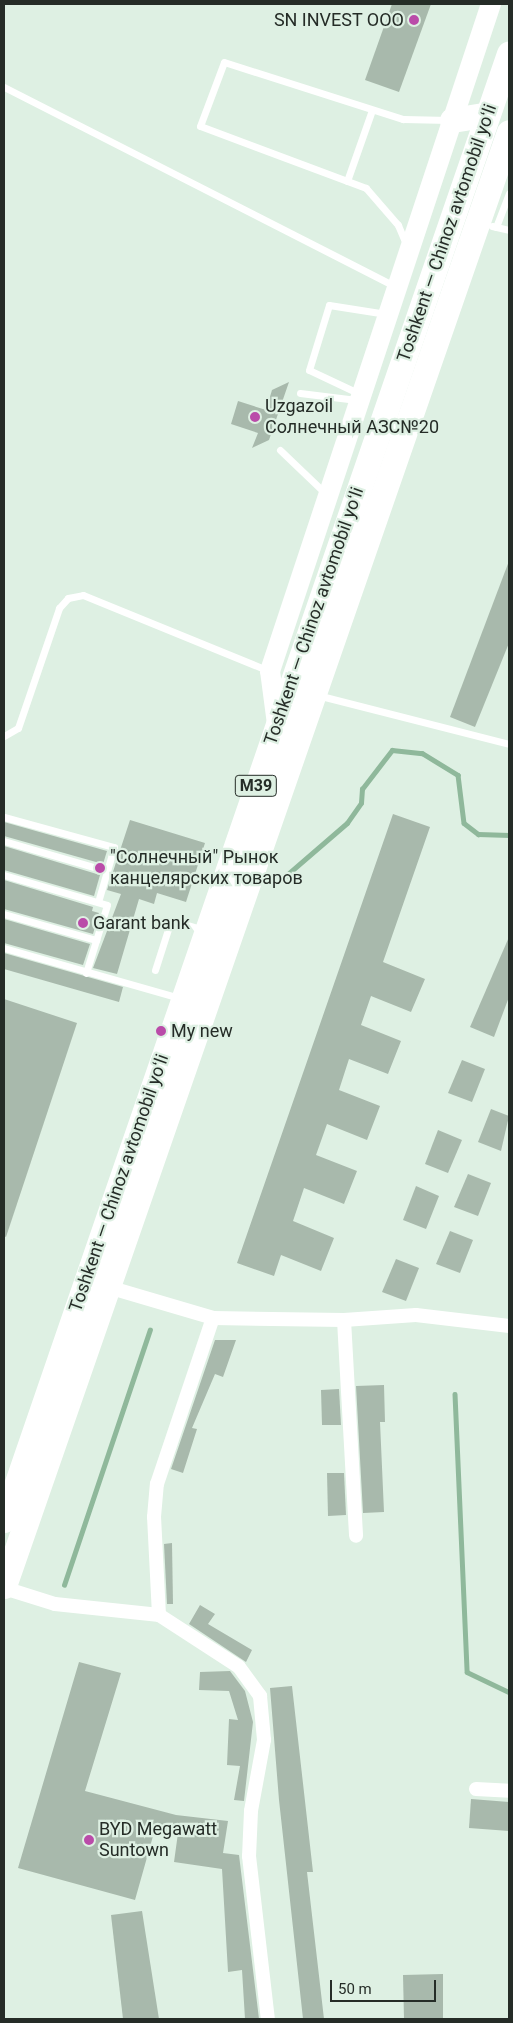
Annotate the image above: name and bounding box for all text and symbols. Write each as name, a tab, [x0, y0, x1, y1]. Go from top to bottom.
place label: SN INVEST ООО	[274, 9, 404, 31]
marker: SN INVEST ООО	[408, 14, 420, 26]
street label: Toshkent — Chinoz avtomobil yoʻli	[393, 101, 501, 365]
place label: Uzgazoil Солнечный АЗС№20	[265, 396, 439, 438]
marker: Uzgazoil Солнечный АЗС№20	[249, 411, 261, 423]
street label: Toshkent — Chinoz avtomobil yoʻli	[260, 484, 368, 748]
road number: M39	[235, 772, 277, 799]
place label: "Солнечный" Рынок канцелярских товаров	[110, 847, 303, 890]
marker: "Солнечный" Рынок канцелярских товаров	[94, 862, 106, 874]
place label: Garant bank	[93, 912, 190, 934]
marker: Garant bank	[77, 917, 89, 929]
place label: My new	[171, 1020, 233, 1042]
marker: My new	[155, 1025, 167, 1037]
street label: Toshkent — Chinoz avtomobil yoʻli	[65, 1051, 173, 1315]
place label: BYD Megawatt Suntown	[99, 1819, 217, 1862]
marker: BYD Megawatt Suntown	[83, 1834, 95, 1846]
scale bar	[333, 1970, 439, 2002]
text: 50 m	[338, 1980, 372, 1998]

